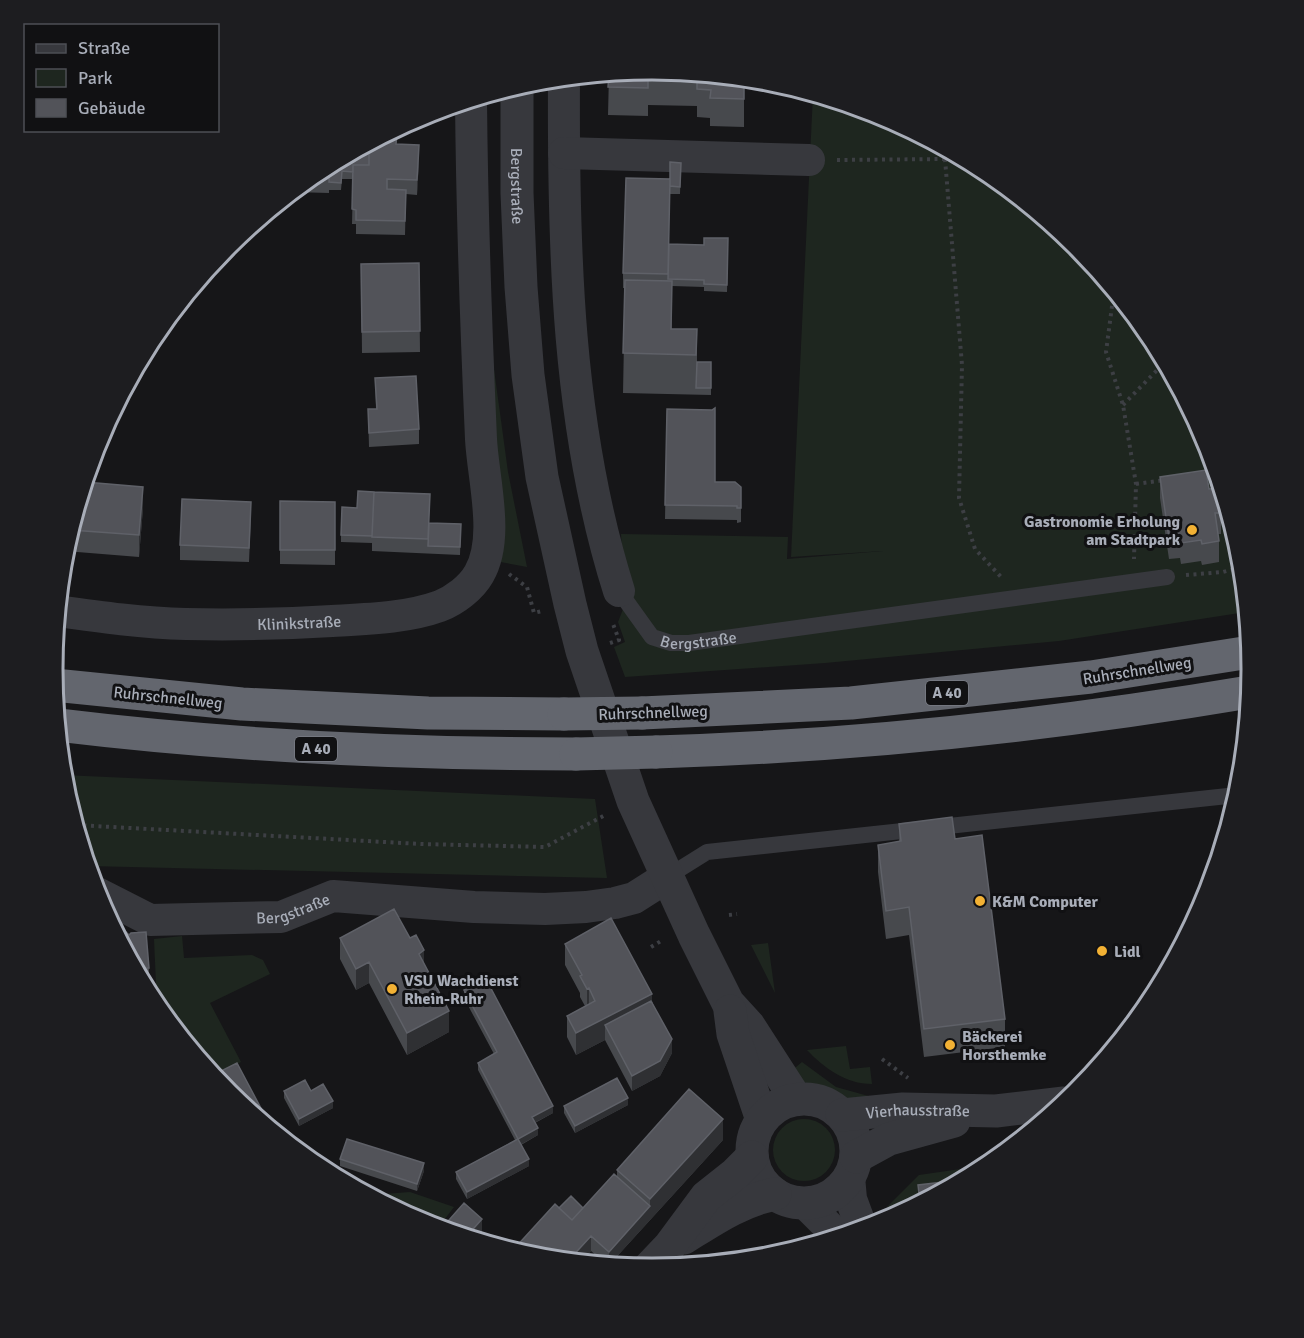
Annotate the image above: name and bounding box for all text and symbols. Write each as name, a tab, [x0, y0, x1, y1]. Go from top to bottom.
legend	[24, 24, 219, 132]
text: Straße	[78, 37, 130, 59]
text: Park	[78, 67, 113, 89]
text: Gebäude	[78, 97, 146, 119]
street label: Bergstraße	[506, 148, 527, 225]
place label: Gastronomie Erholung am Stadtpark	[1024, 512, 1181, 550]
marker: Gastronomie Erholung am Stadtpark	[1185, 523, 1199, 537]
street label: Klinikstraße	[257, 612, 342, 635]
street label: Bergstraße	[657, 628, 738, 654]
street label: Ruhrschnellweg	[1082, 653, 1193, 689]
road number: A 40	[926, 681, 968, 705]
street label: Ruhrschnellweg	[112, 682, 223, 714]
street label: Ruhrschnellweg	[598, 701, 708, 725]
road number: A 40	[295, 737, 337, 761]
street label: Bergstraße	[256, 889, 333, 929]
place label: K&M Computer	[992, 892, 1098, 912]
marker: K&M Computer	[973, 894, 987, 908]
place label: Lidl	[1114, 942, 1141, 962]
marker: Lidl	[1095, 944, 1109, 958]
place label: VSU Wachdienst Rhein-Ruhr	[404, 971, 518, 1009]
marker: VSU Wachdienst Rhein-Ruhr	[385, 982, 399, 996]
place label: Bäckerei Horsthemke	[962, 1027, 1046, 1065]
marker: Bäckerei Horsthemke	[943, 1038, 957, 1052]
street label: Vierhausstraße	[865, 1100, 970, 1124]

